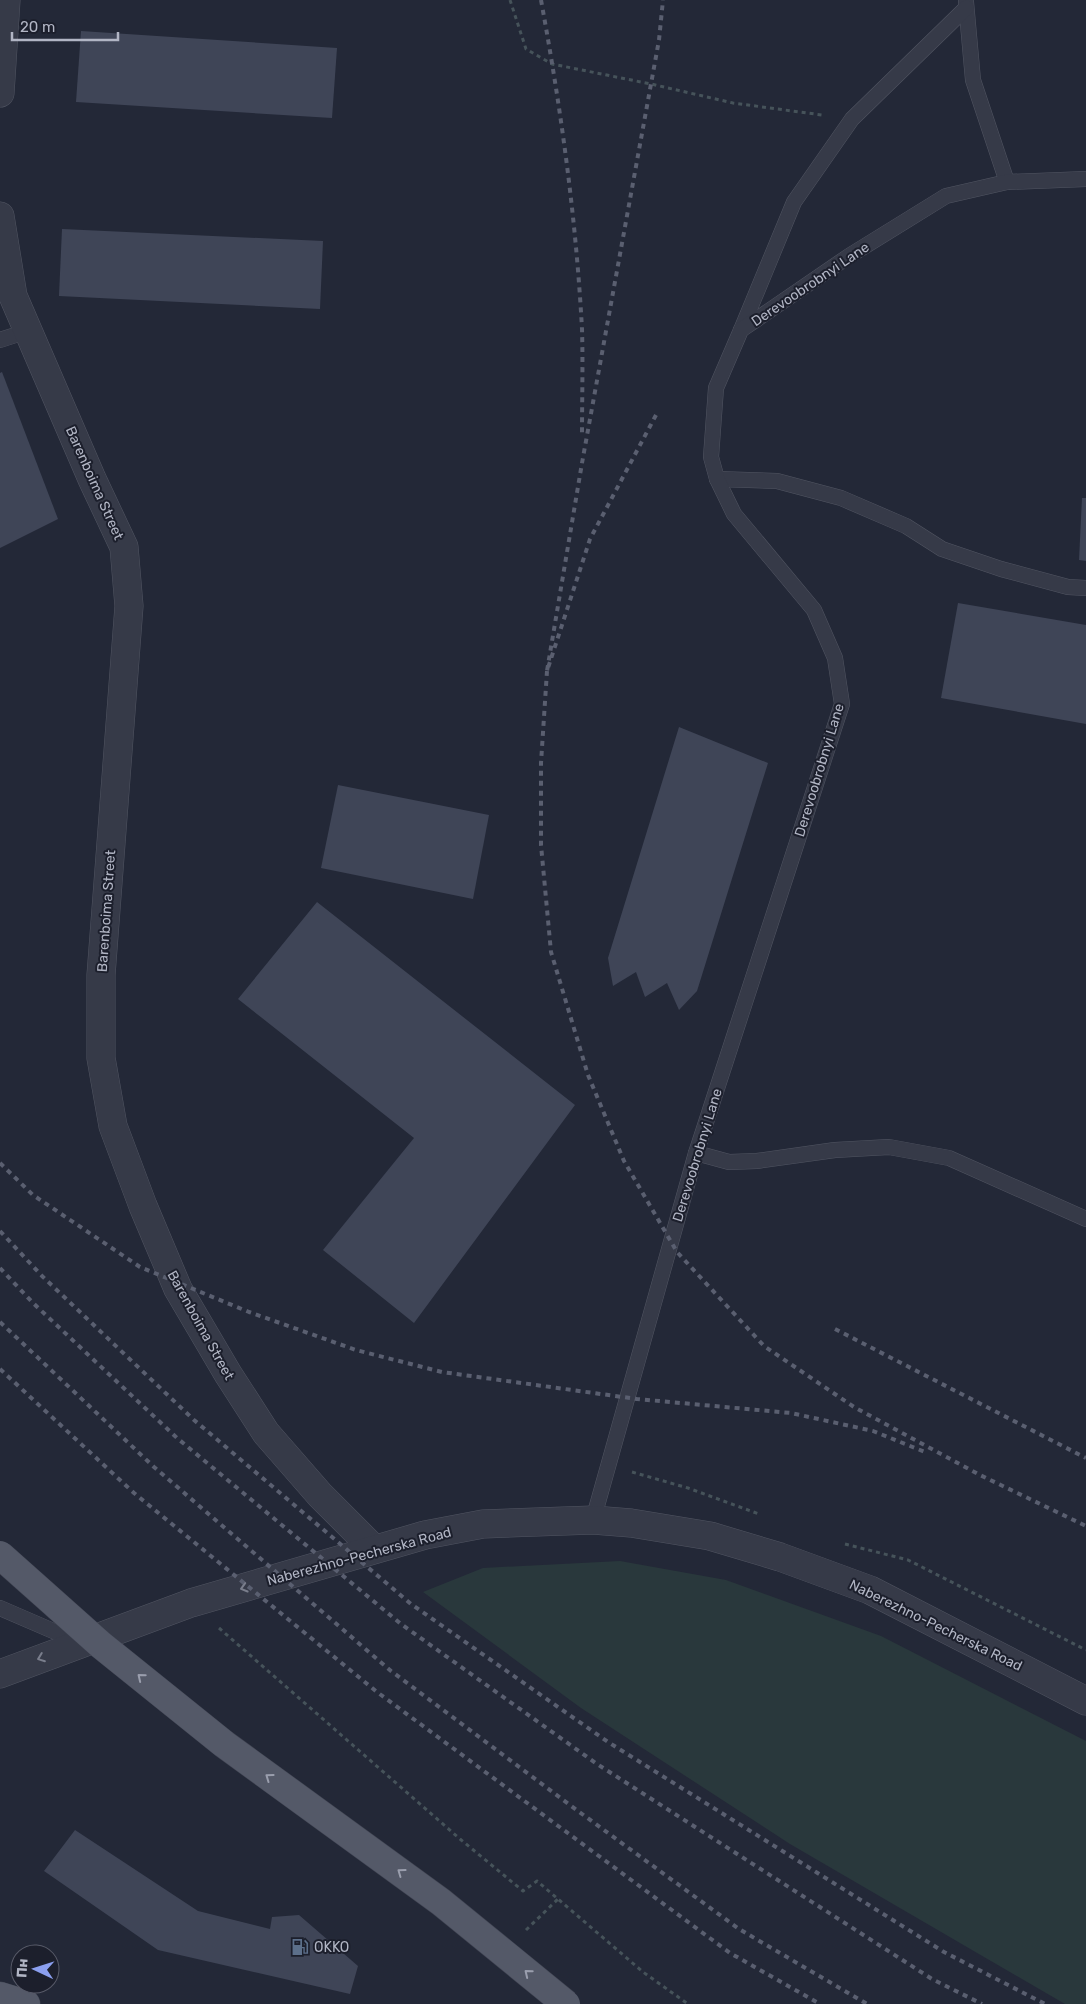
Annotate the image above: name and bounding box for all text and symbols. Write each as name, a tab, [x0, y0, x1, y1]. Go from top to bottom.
scale bar	[12, 10, 119, 42]
text: 20 m	[20, 18, 55, 36]
street label: Derevoobrobnyi Lane	[748, 239, 873, 330]
street label: Barenboima Street	[62, 424, 127, 543]
street label: Derevoobrobnyi Lane	[791, 701, 848, 839]
street label: Barenboima Street	[94, 849, 119, 973]
street label: Derevoobrobnyi Lane	[669, 1086, 726, 1224]
street label: Barenboima Street	[163, 1268, 238, 1383]
street label: Naberezhno-Pecherska Road	[265, 1524, 453, 1589]
street label: Naberezhno-Pecherska Road	[847, 1576, 1025, 1675]
one-way arrow	[240, 1582, 248, 1592]
one-way arrow	[37, 1652, 46, 1662]
one-way arrow	[138, 1675, 147, 1683]
one-way arrow	[265, 1774, 275, 1783]
one-way arrow	[398, 1870, 407, 1878]
fuel station icon: OKKO	[290, 1937, 310, 1957]
place label: OKKO	[314, 1939, 349, 1956]
north arrow	[10, 1944, 60, 1994]
text: Пн	[13, 1958, 32, 1978]
one-way arrow	[525, 1971, 534, 1979]

